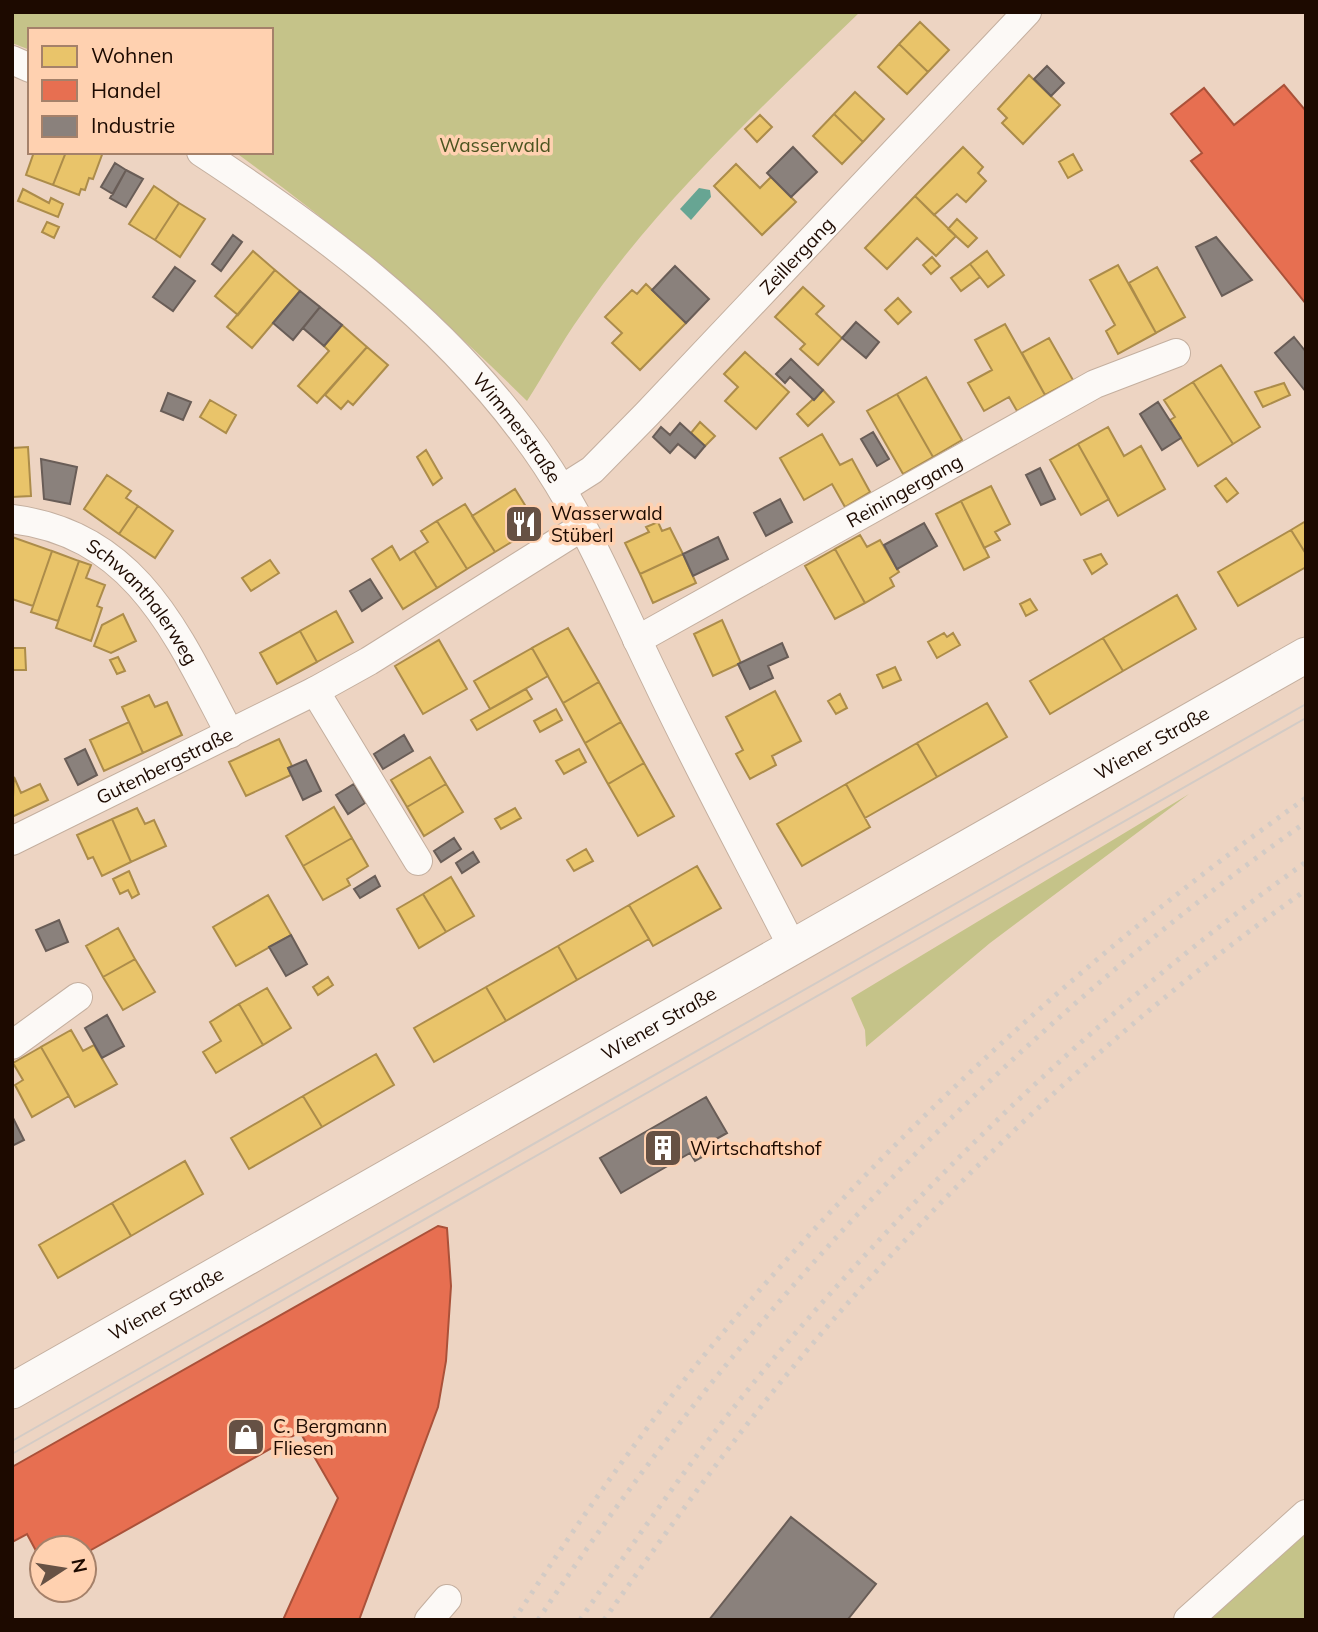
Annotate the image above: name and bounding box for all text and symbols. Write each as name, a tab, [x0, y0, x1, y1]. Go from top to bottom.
legend	[28, 28, 273, 154]
text: Wohnen	[91, 42, 173, 68]
text: Handel	[91, 77, 161, 103]
text: Industrie	[91, 112, 175, 138]
park label: Wasserwald	[439, 133, 551, 157]
street label: Zeillergang	[755, 212, 839, 299]
street label: Wimmerstraße	[467, 367, 567, 487]
street label: Reiningergang	[842, 449, 966, 533]
place label: Wasserwald Stüberl	[551, 501, 663, 547]
restaurant icon: Wasserwald Stüberl	[503, 503, 545, 545]
street label: Schwanthalerweg	[82, 533, 203, 669]
street label: Wiener Straße	[1090, 701, 1213, 785]
street label: Gutenbergstraße	[92, 722, 237, 809]
street label: Wiener Straße	[597, 981, 720, 1065]
building icon: Wirtschaftshof	[642, 1127, 684, 1169]
place label: Wirtschaftshof	[690, 1136, 822, 1160]
street label: Wiener Straße	[104, 1261, 228, 1346]
place label: C. Bergmann Fliesen	[273, 1414, 387, 1460]
shop icon: C. Bergmann Fliesen	[225, 1416, 267, 1458]
north arrow	[28, 1534, 98, 1604]
text: N	[66, 1556, 93, 1575]

